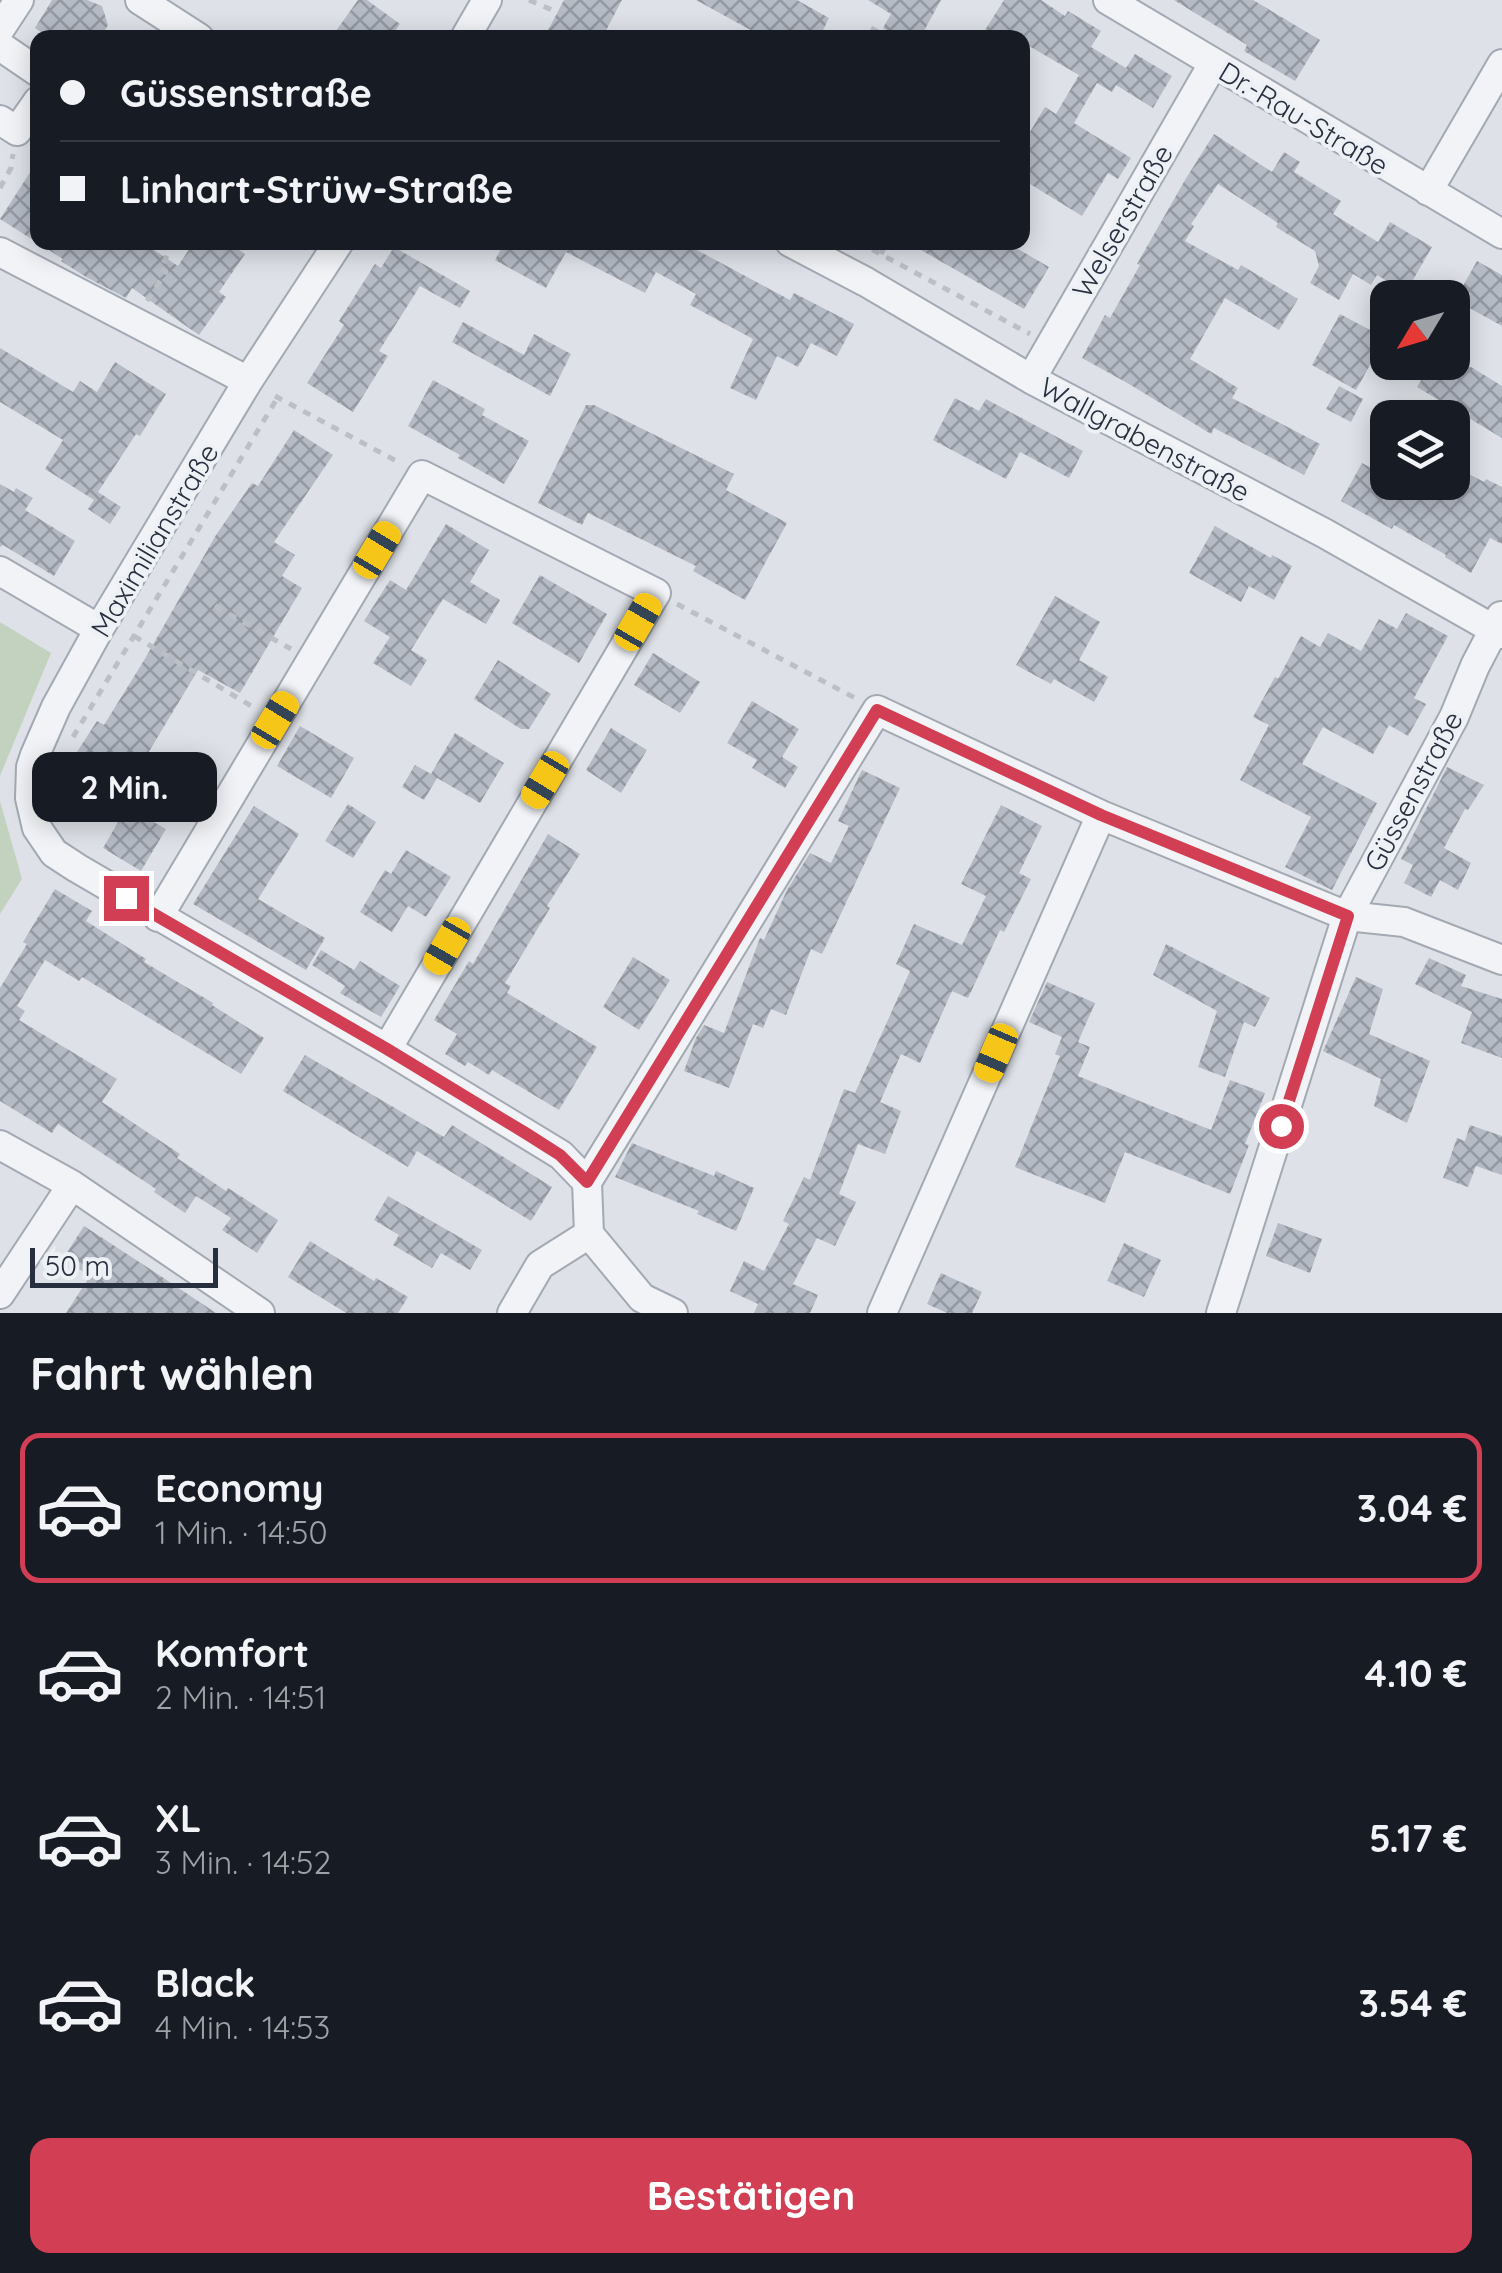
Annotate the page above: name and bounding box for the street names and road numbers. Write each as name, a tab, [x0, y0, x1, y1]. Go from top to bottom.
street label: Dr.-Rau-Straße	[1213, 54, 1395, 182]
street label: Welserstraße	[1064, 138, 1180, 304]
street label: Wallgrabenstraße	[1034, 369, 1256, 509]
street label: Maximilianstraße	[82, 437, 226, 643]
street label: Güssenstraße	[1356, 705, 1470, 877]

